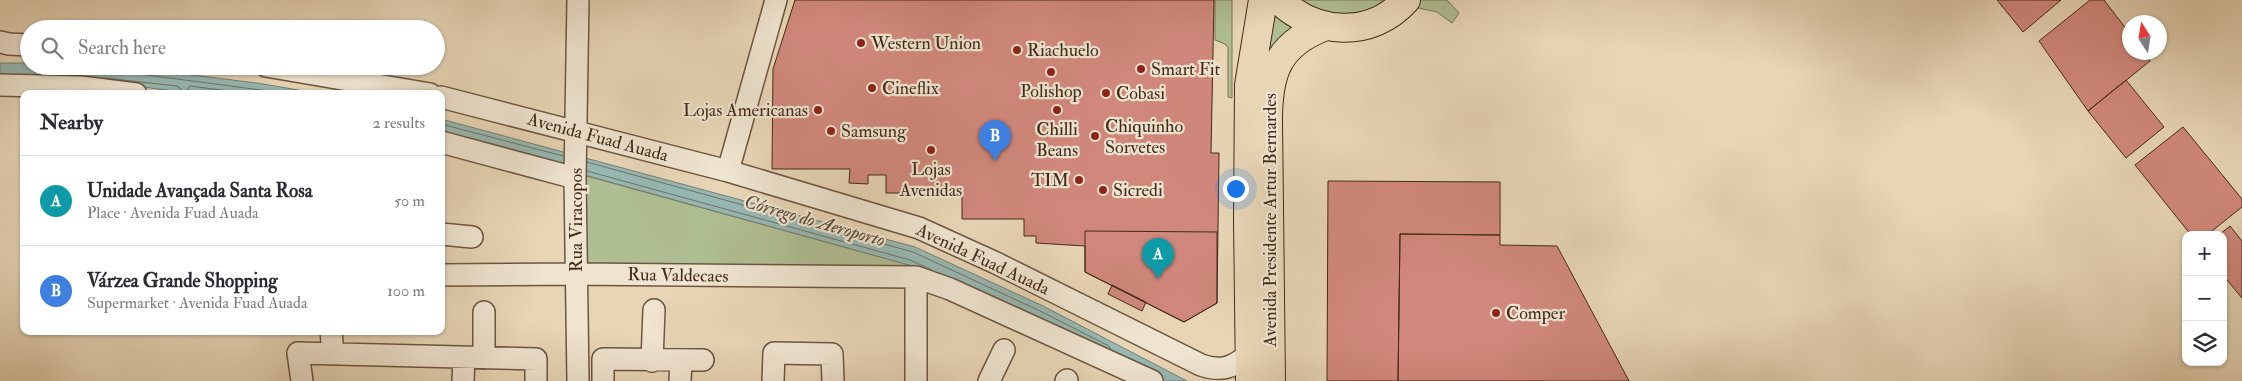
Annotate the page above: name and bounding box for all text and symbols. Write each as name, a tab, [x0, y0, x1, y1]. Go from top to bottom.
north arrow	[2122, 15, 2167, 60]
search box	[20, 20, 445, 75]
place label: Western Union	[870, 32, 981, 55]
icon: search	[38, 34, 66, 62]
text: Search here	[78, 36, 166, 60]
marker: Western Union	[855, 37, 867, 49]
place label: Riachuelo	[1027, 39, 1099, 62]
marker: Riachuelo	[1011, 44, 1023, 56]
place label: Smart Fit	[1151, 58, 1221, 81]
marker: Smart Fit	[1135, 63, 1147, 75]
marker: Polishop	[1045, 66, 1057, 78]
place label: Cineflix	[882, 77, 939, 100]
place label: Polishop	[1020, 80, 1082, 103]
marker: Cineflix	[866, 82, 878, 94]
place label: Cobasi	[1116, 82, 1165, 105]
marker: Cobasi	[1100, 87, 1112, 99]
street label: Avenida Presidente Artur Bernardes	[1259, 93, 1282, 348]
place label: Lojas Americanas	[683, 99, 808, 122]
marker: Lojas Americanas	[812, 104, 824, 116]
marker: Chilli Beans	[1051, 104, 1063, 116]
street label: Avenida Fuad Auada	[524, 107, 671, 167]
text: Nearby	[40, 109, 103, 136]
text: 2 results	[372, 113, 425, 133]
place label: Chiquinho Sorvetes	[1105, 115, 1184, 159]
place label: Chilli Beans	[1036, 118, 1078, 162]
place label: Samsung	[841, 120, 907, 143]
pin: B	[979, 120, 1011, 161]
marker: Samsung	[825, 125, 837, 137]
marker: Chiquinho Sorvetes	[1089, 130, 1101, 142]
marker: Lojas Avenidas	[925, 144, 937, 156]
place label: Lojas Avenidas	[899, 158, 962, 202]
street label: Rua Viracopos	[565, 168, 588, 272]
place label: TIM	[1031, 169, 1069, 192]
marker: TIM	[1073, 174, 1085, 186]
your location	[1223, 176, 1249, 202]
text: Unidade Avançada Santa Rosa	[87, 179, 313, 203]
place label: Sicredi	[1113, 179, 1163, 202]
marker: Sicredi	[1097, 184, 1109, 196]
water label: Córrego do Aeroporto	[742, 189, 888, 253]
text: A	[51, 191, 61, 211]
text: 50 m	[394, 191, 425, 211]
text: Place · Avenida Fuad Auada	[87, 203, 259, 223]
street label: Avenida Fuad Auada	[911, 218, 1054, 301]
map controls	[2182, 231, 2227, 366]
button: +	[2182, 231, 2227, 276]
pin: A	[1142, 238, 1174, 279]
street label: Rua Valdecaes	[627, 263, 729, 288]
text: Várzea Grande Shopping	[87, 269, 278, 293]
button: −	[2182, 276, 2227, 321]
text: B	[51, 281, 61, 301]
text: 100 m	[387, 281, 425, 301]
text: Supermarket · Avenida Fuad Auada	[87, 293, 308, 313]
place label: Comper	[1506, 302, 1565, 325]
marker: Comper	[1490, 307, 1502, 319]
button: layers	[2182, 321, 2227, 366]

